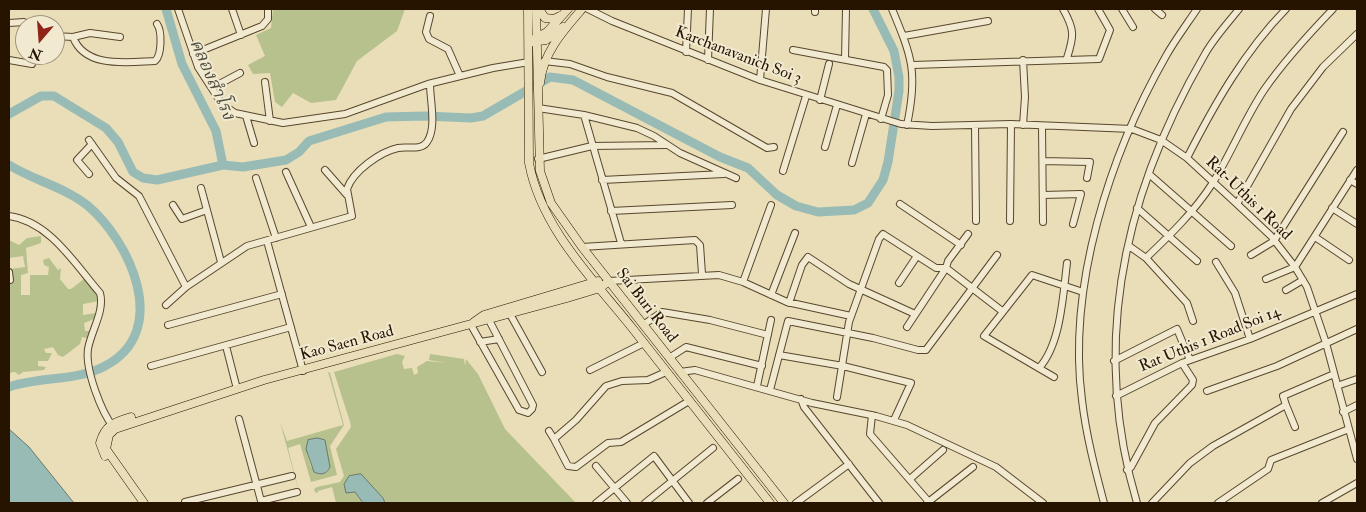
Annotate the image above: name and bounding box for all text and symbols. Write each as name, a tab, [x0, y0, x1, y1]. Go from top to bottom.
north arrow	[15, 15, 65, 65]
street label: Karchanavanich Soi 3	[672, 23, 804, 89]
water label: คลองสำโรง	[184, 36, 238, 124]
text: N	[27, 44, 44, 64]
street label: Rat-Uthis 1 Road	[1201, 153, 1295, 245]
street label: Sai Buri Road	[611, 265, 681, 347]
street label: Rat Uthis 1 Road Soi 14	[1137, 303, 1283, 377]
street label: Kao Saen Road	[298, 322, 396, 366]

